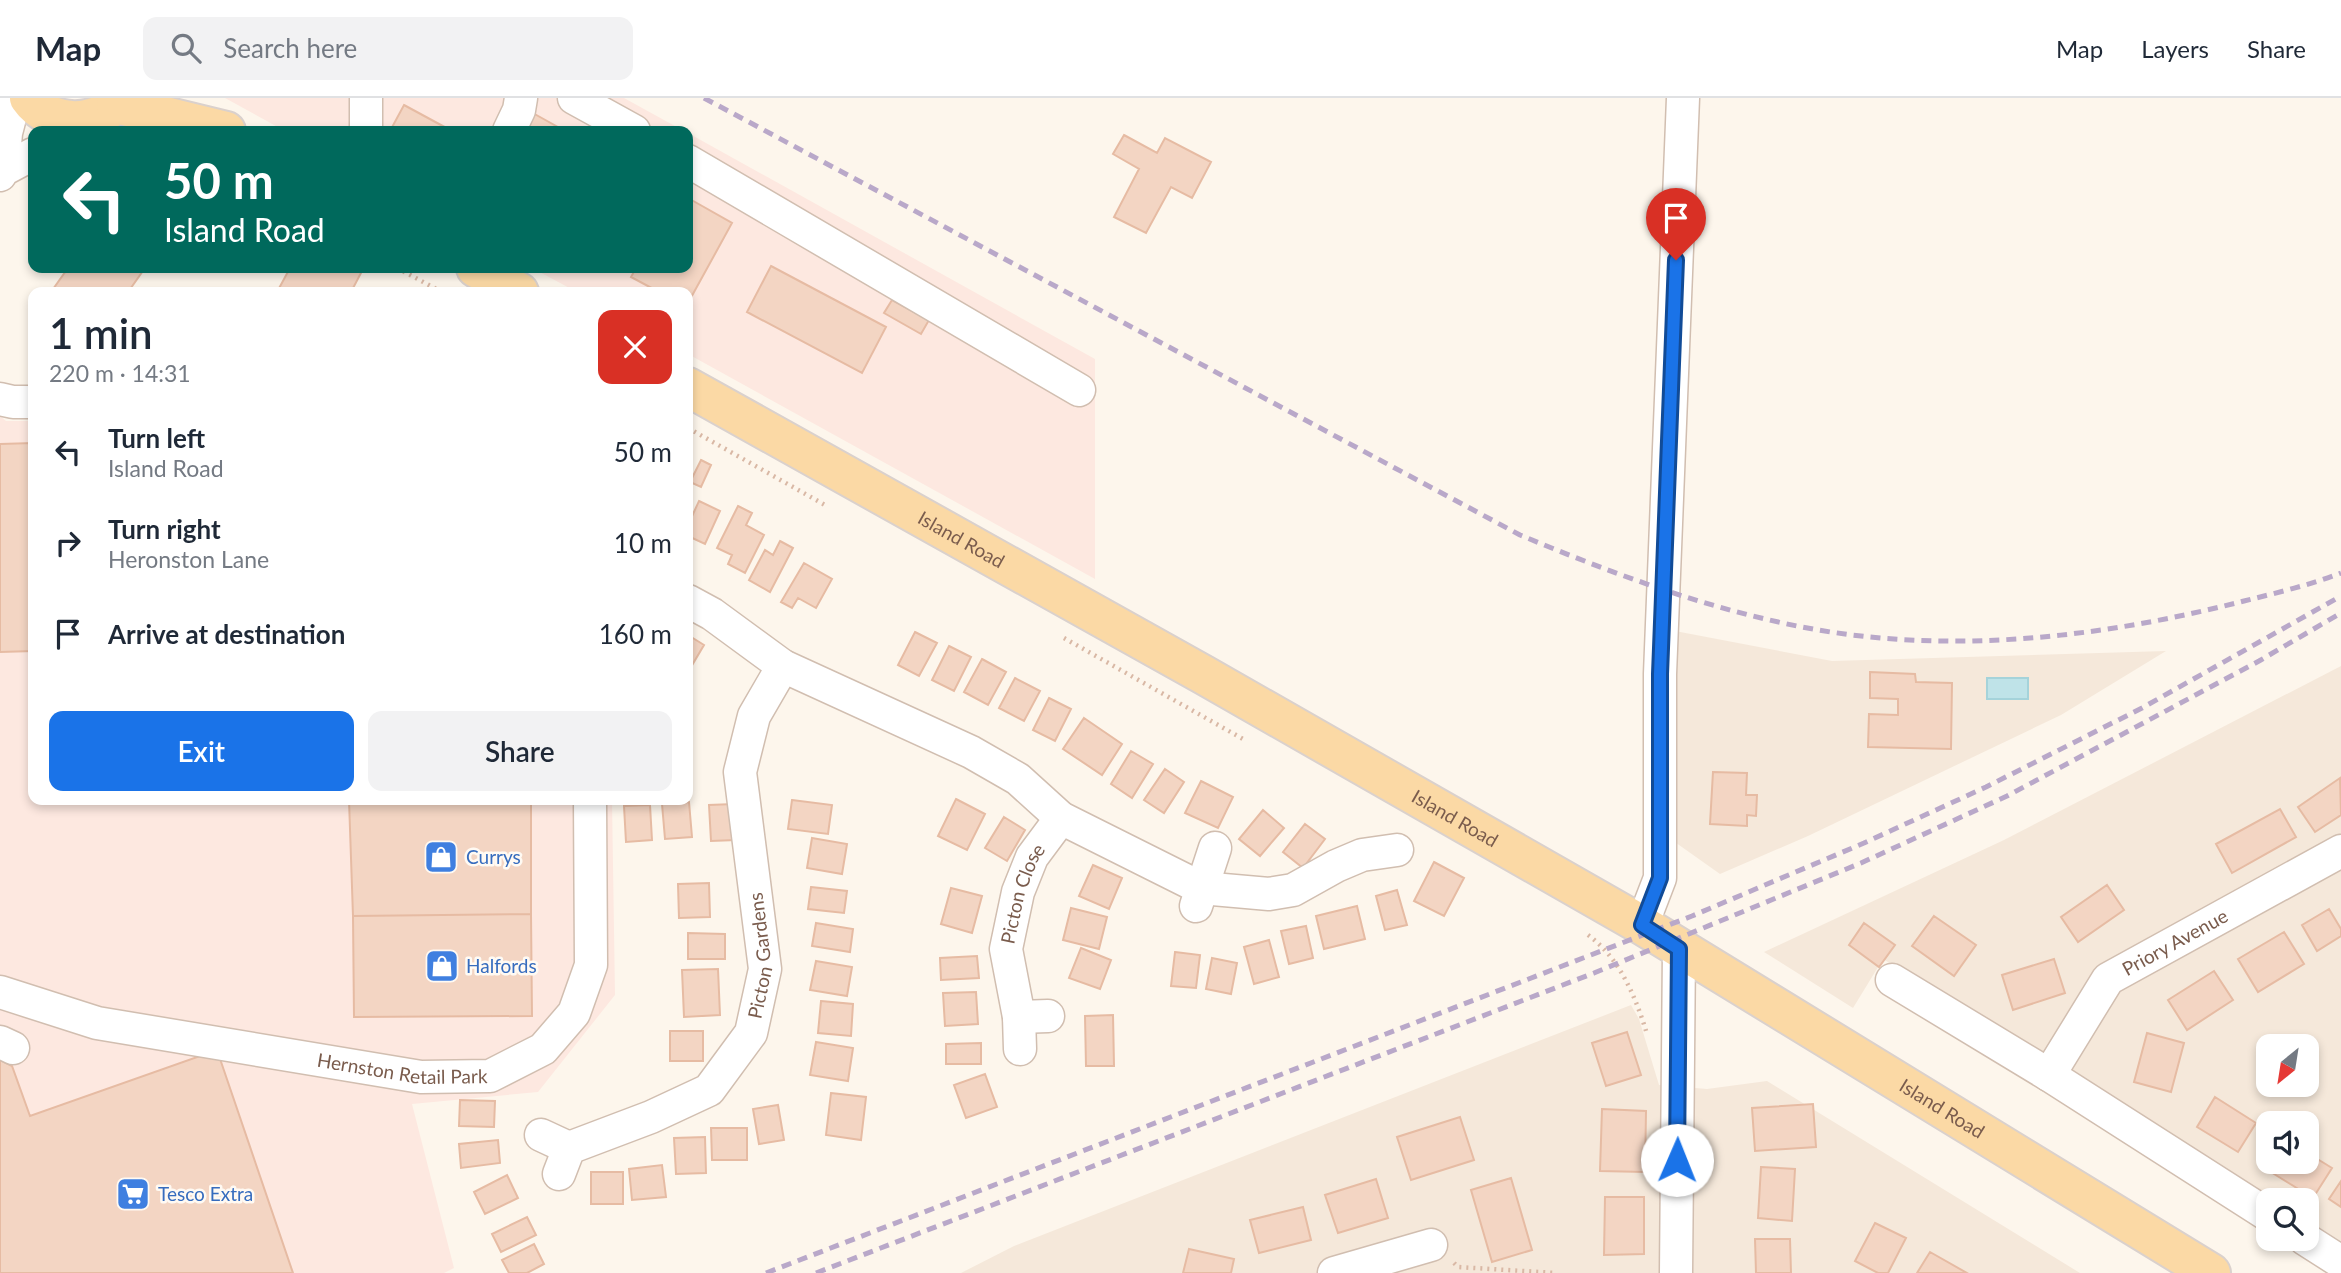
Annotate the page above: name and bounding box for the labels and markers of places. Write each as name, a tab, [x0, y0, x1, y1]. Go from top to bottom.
pin	[1646, 188, 1706, 260]
shop icon: Currys	[422, 838, 460, 876]
place label: Currys	[466, 845, 521, 868]
shop icon: Halfords	[423, 947, 461, 985]
place label: Halfords	[466, 954, 537, 977]
supermarket icon: Tesco Extra	[114, 1175, 152, 1213]
place label: Tesco Extra	[158, 1182, 253, 1205]

